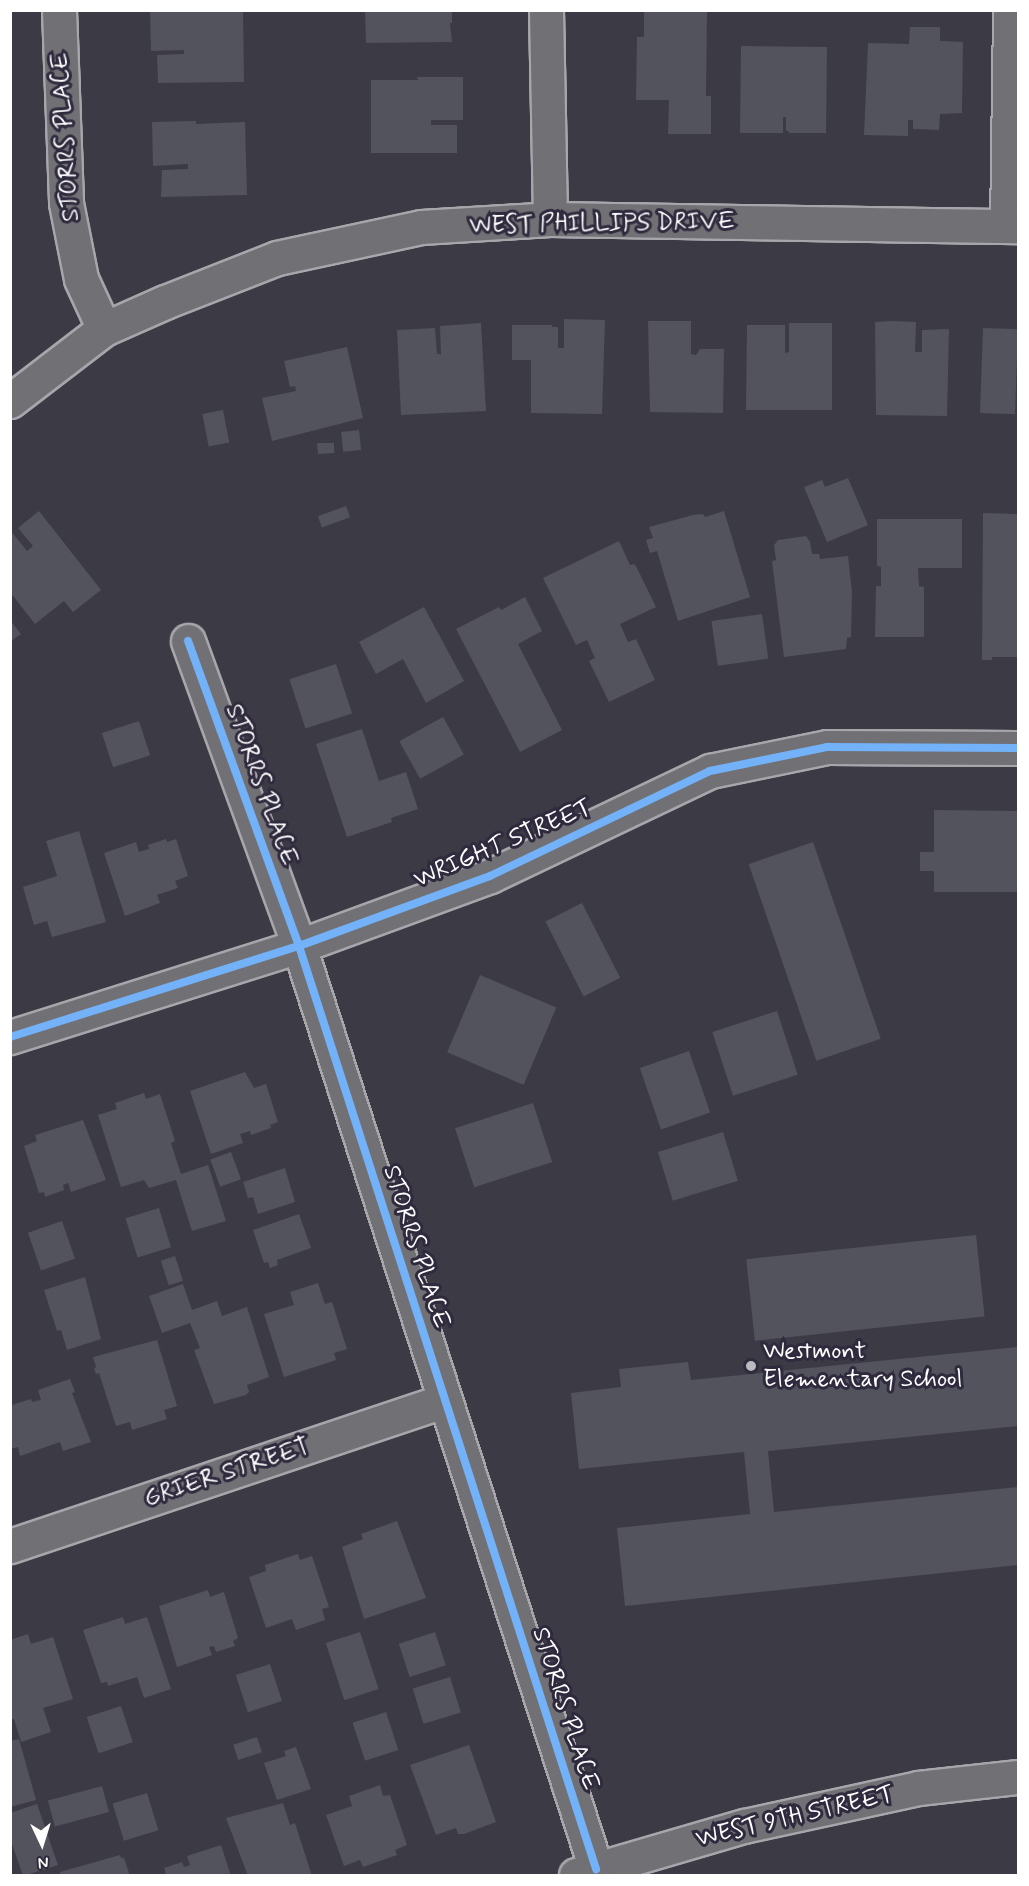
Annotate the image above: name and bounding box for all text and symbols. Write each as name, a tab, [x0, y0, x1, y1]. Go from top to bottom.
street label: STORRS PLACE	[46, 53, 86, 221]
street label: WEST PHILLIPS DRIVE	[469, 207, 735, 241]
street label: STORRS PLACE	[219, 701, 303, 869]
street label: WRIGHT STREET	[408, 793, 598, 895]
street label: STORRS PLACE	[376, 1163, 456, 1331]
place label: Westmont Elementary School	[763, 1338, 962, 1394]
marker: Westmont Elementary School	[744, 1359, 758, 1373]
street label: GRIER STREET	[141, 1433, 313, 1513]
street label: STORRS PLACE	[525, 1625, 605, 1793]
street label: WEST 9TH STREET	[692, 1780, 898, 1854]
north arrow	[12, 1814, 72, 1874]
text: N	[37, 1852, 49, 1873]

